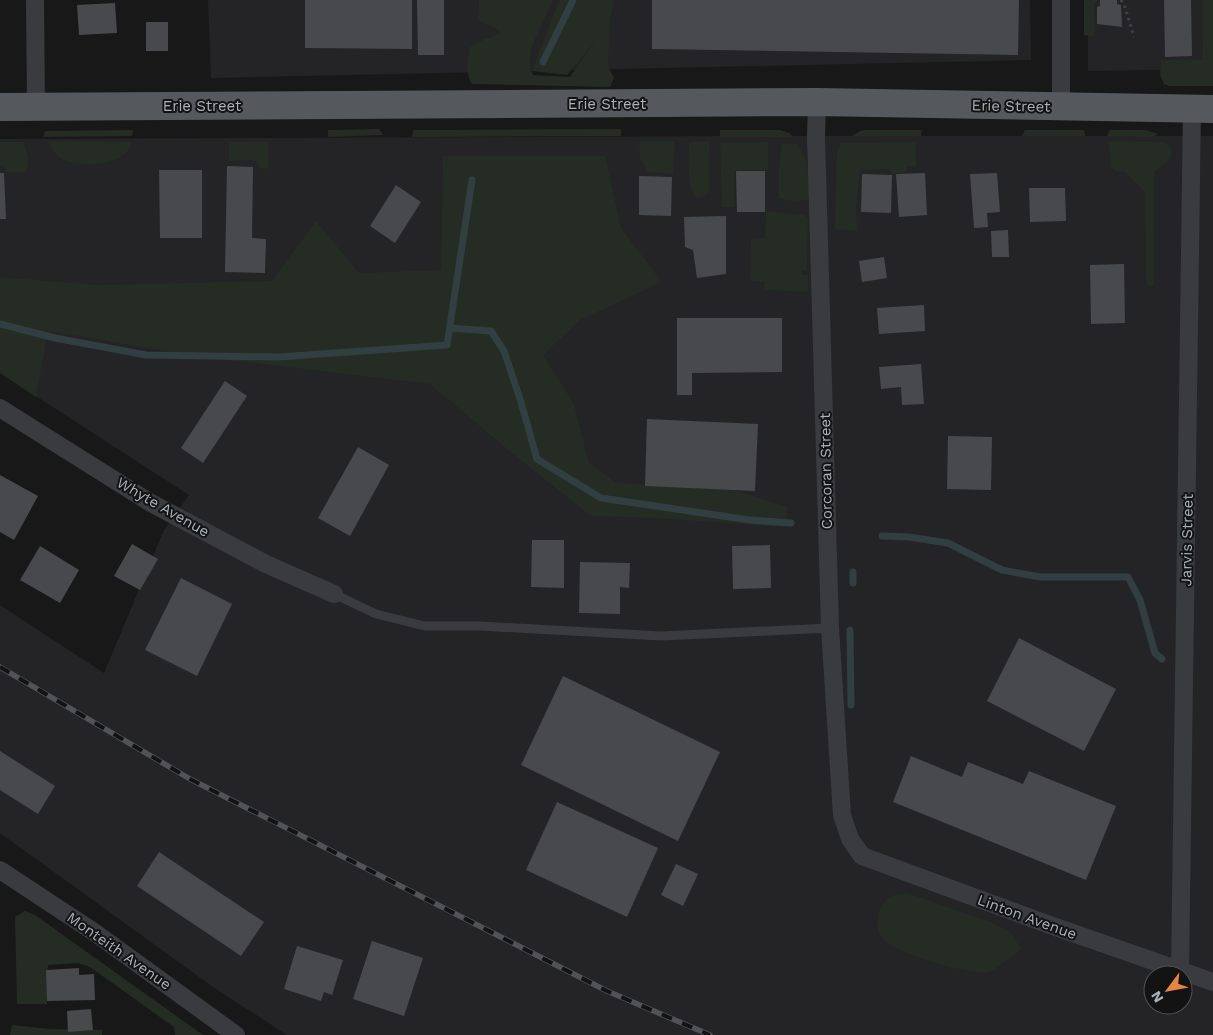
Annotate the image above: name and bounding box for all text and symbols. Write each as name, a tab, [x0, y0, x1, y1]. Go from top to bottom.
street label: Erie Street	[568, 95, 647, 113]
street label: Erie Street	[972, 96, 1051, 116]
street label: Erie Street	[163, 97, 242, 115]
street label: Corcoran Street	[816, 412, 836, 529]
street label: Whyte Avenue	[114, 473, 212, 541]
street label: Jarvis Street	[1177, 493, 1197, 587]
street label: Linton Avenue	[975, 891, 1079, 943]
street label: Monteith Avenue	[63, 908, 175, 994]
north arrow	[1143, 965, 1193, 1015]
text: N	[1147, 988, 1167, 1006]

